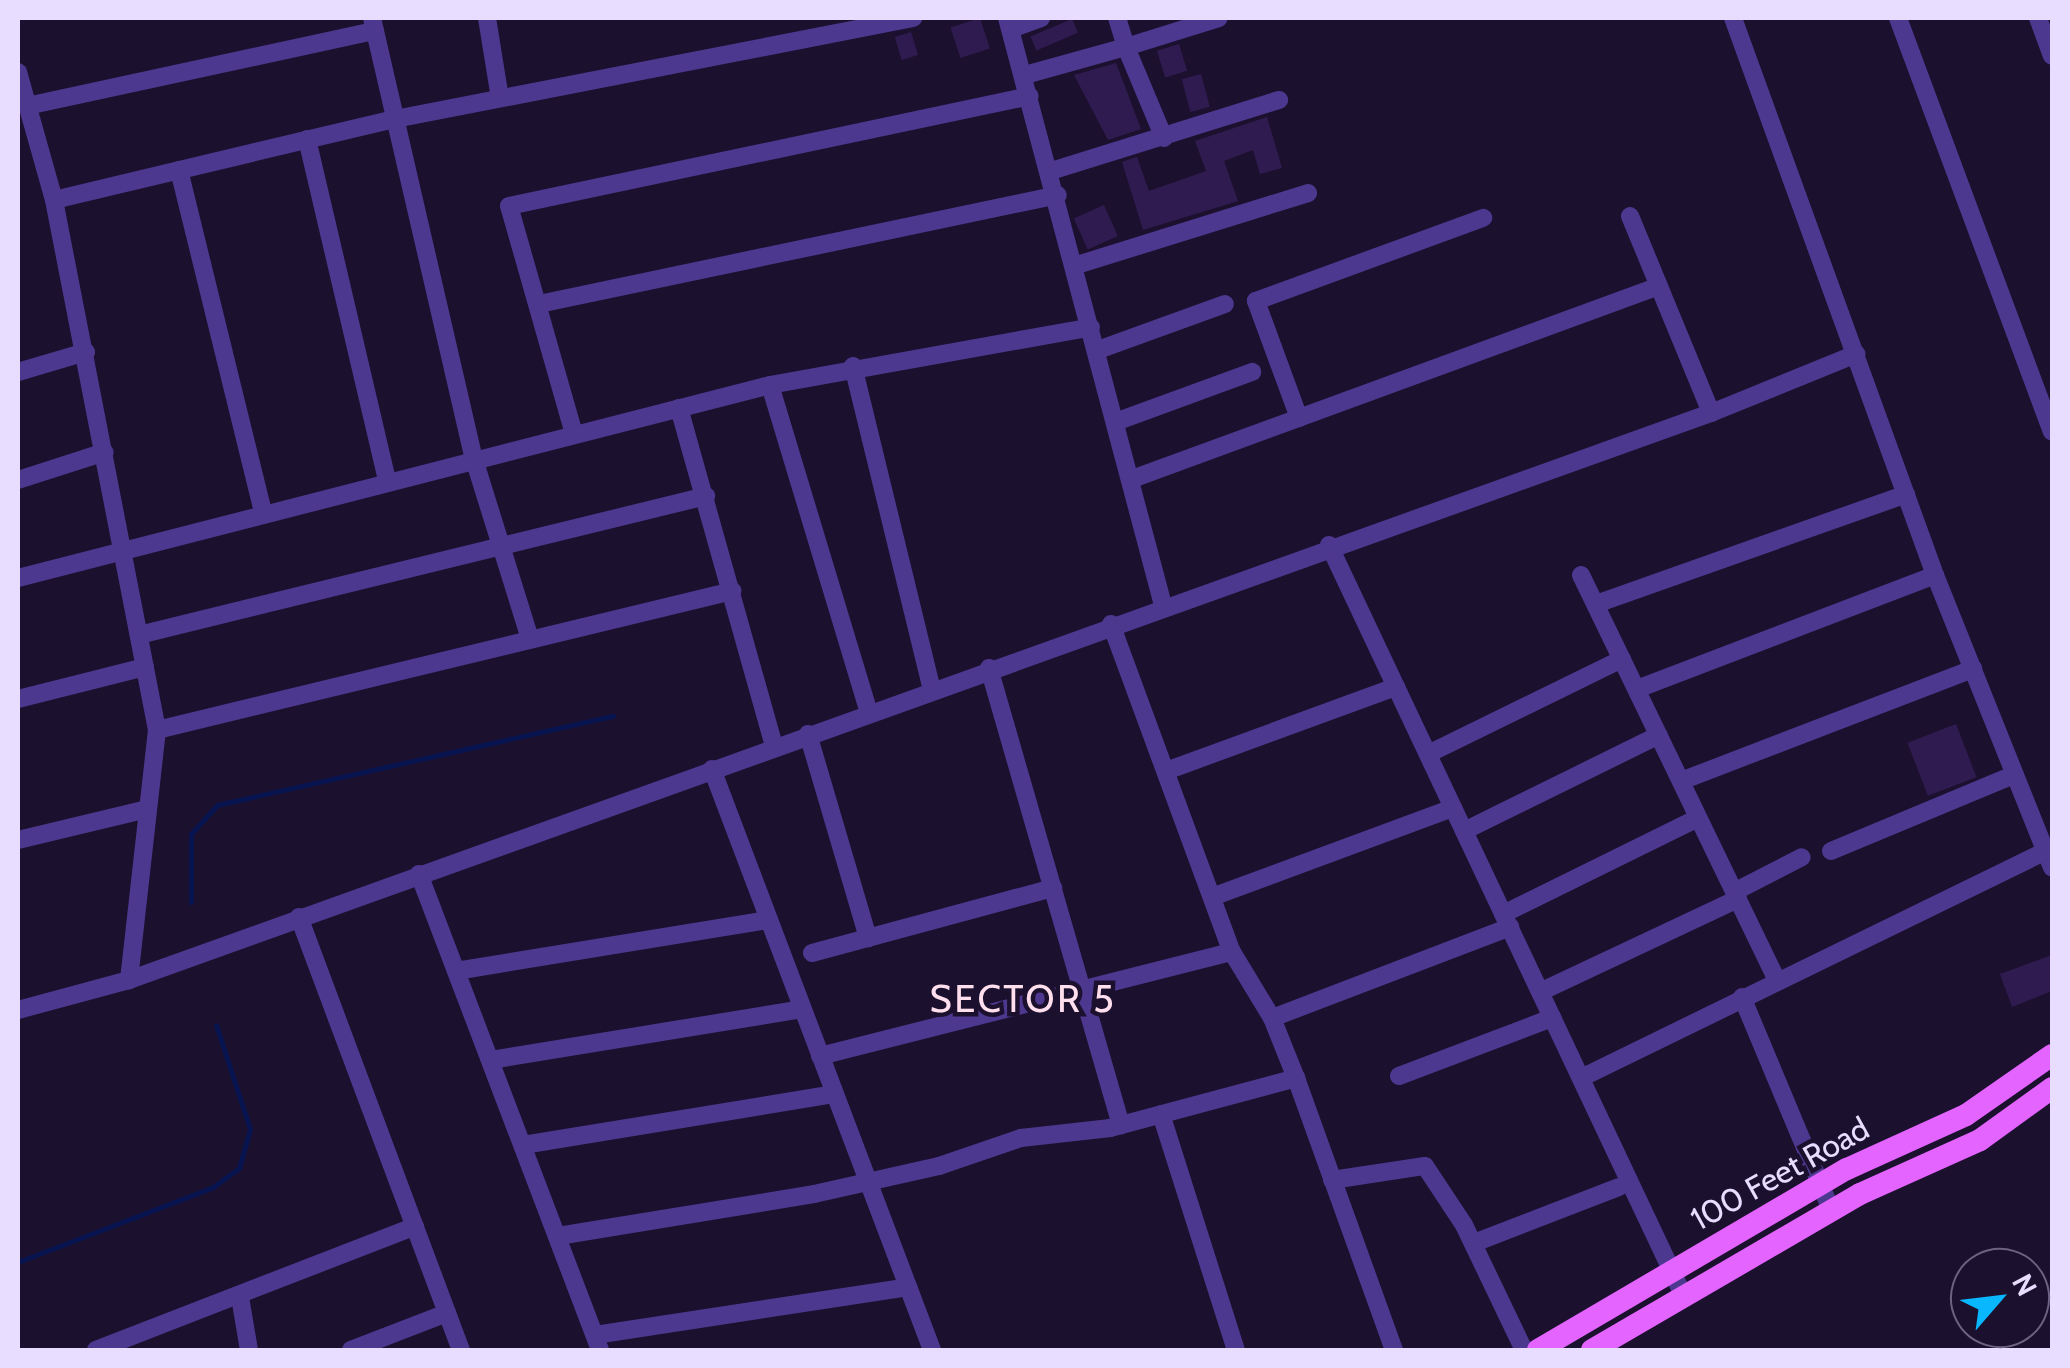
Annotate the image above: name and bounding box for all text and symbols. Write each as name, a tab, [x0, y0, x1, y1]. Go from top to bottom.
district label: SECTOR 5	[930, 976, 1116, 1022]
street label: 100 Feet Road	[1684, 1109, 1876, 1239]
north arrow	[1950, 1248, 2050, 1348]
text: N	[2005, 1268, 2044, 1302]

